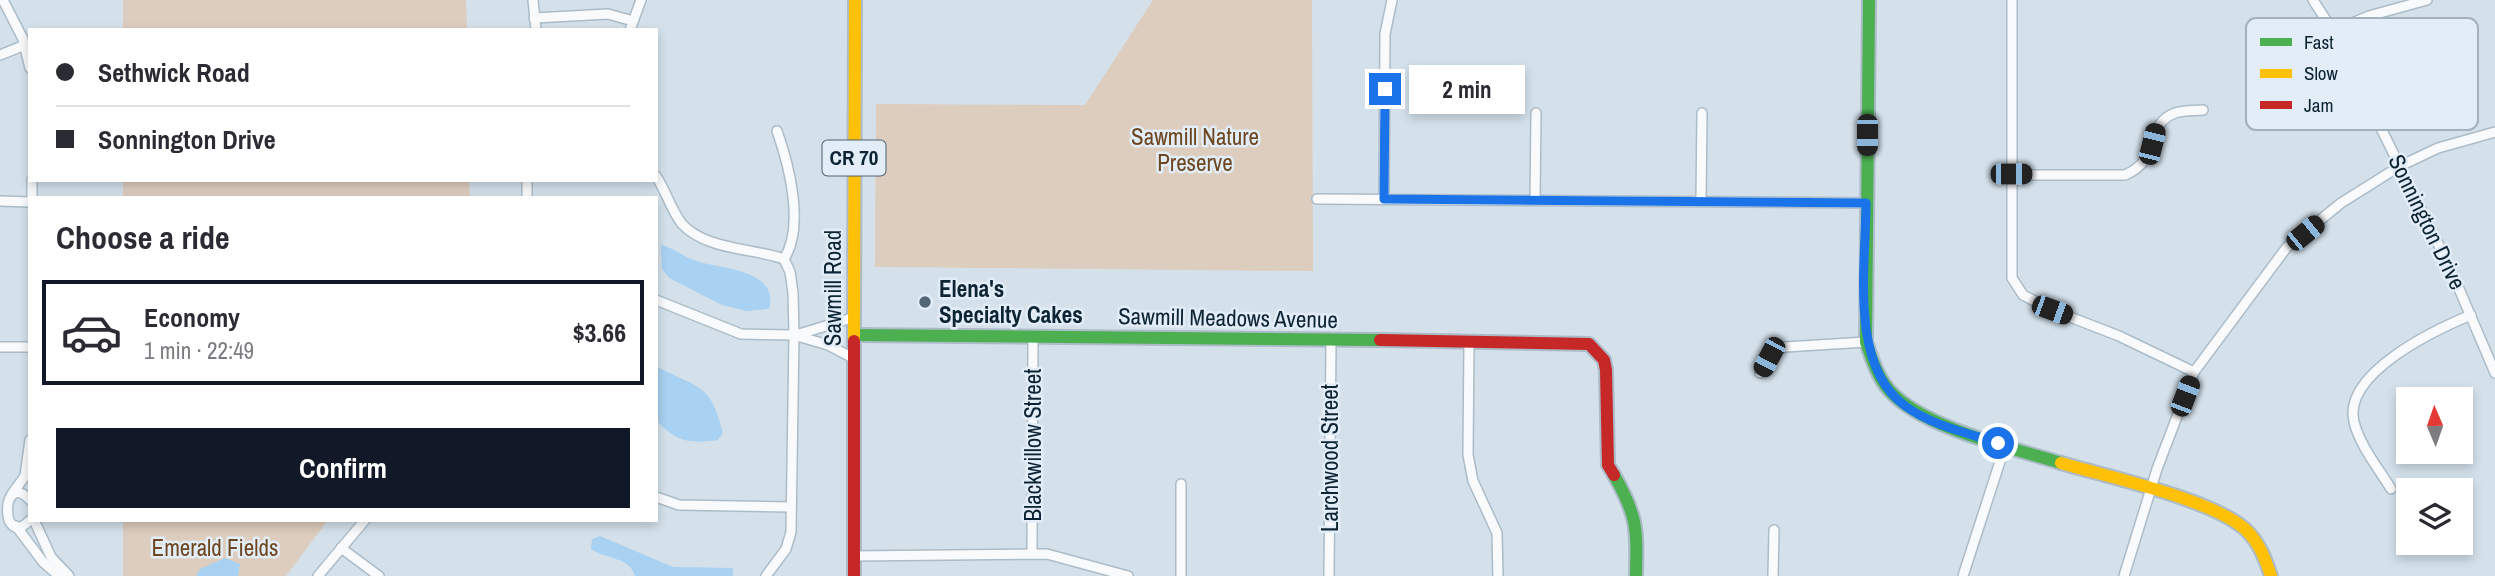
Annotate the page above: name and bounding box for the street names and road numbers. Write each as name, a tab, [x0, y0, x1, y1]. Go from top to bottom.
road number: CR 70	[822, 140, 886, 176]
street label: Sonnington Drive	[2381, 149, 2474, 295]
street label: Sawmill Road	[817, 230, 848, 346]
street label: Sawmill Meadows Avenue	[1118, 300, 1338, 335]
street label: Blackwillow Street	[1017, 368, 1048, 522]
street label: Larchwood Street	[1314, 384, 1345, 532]

